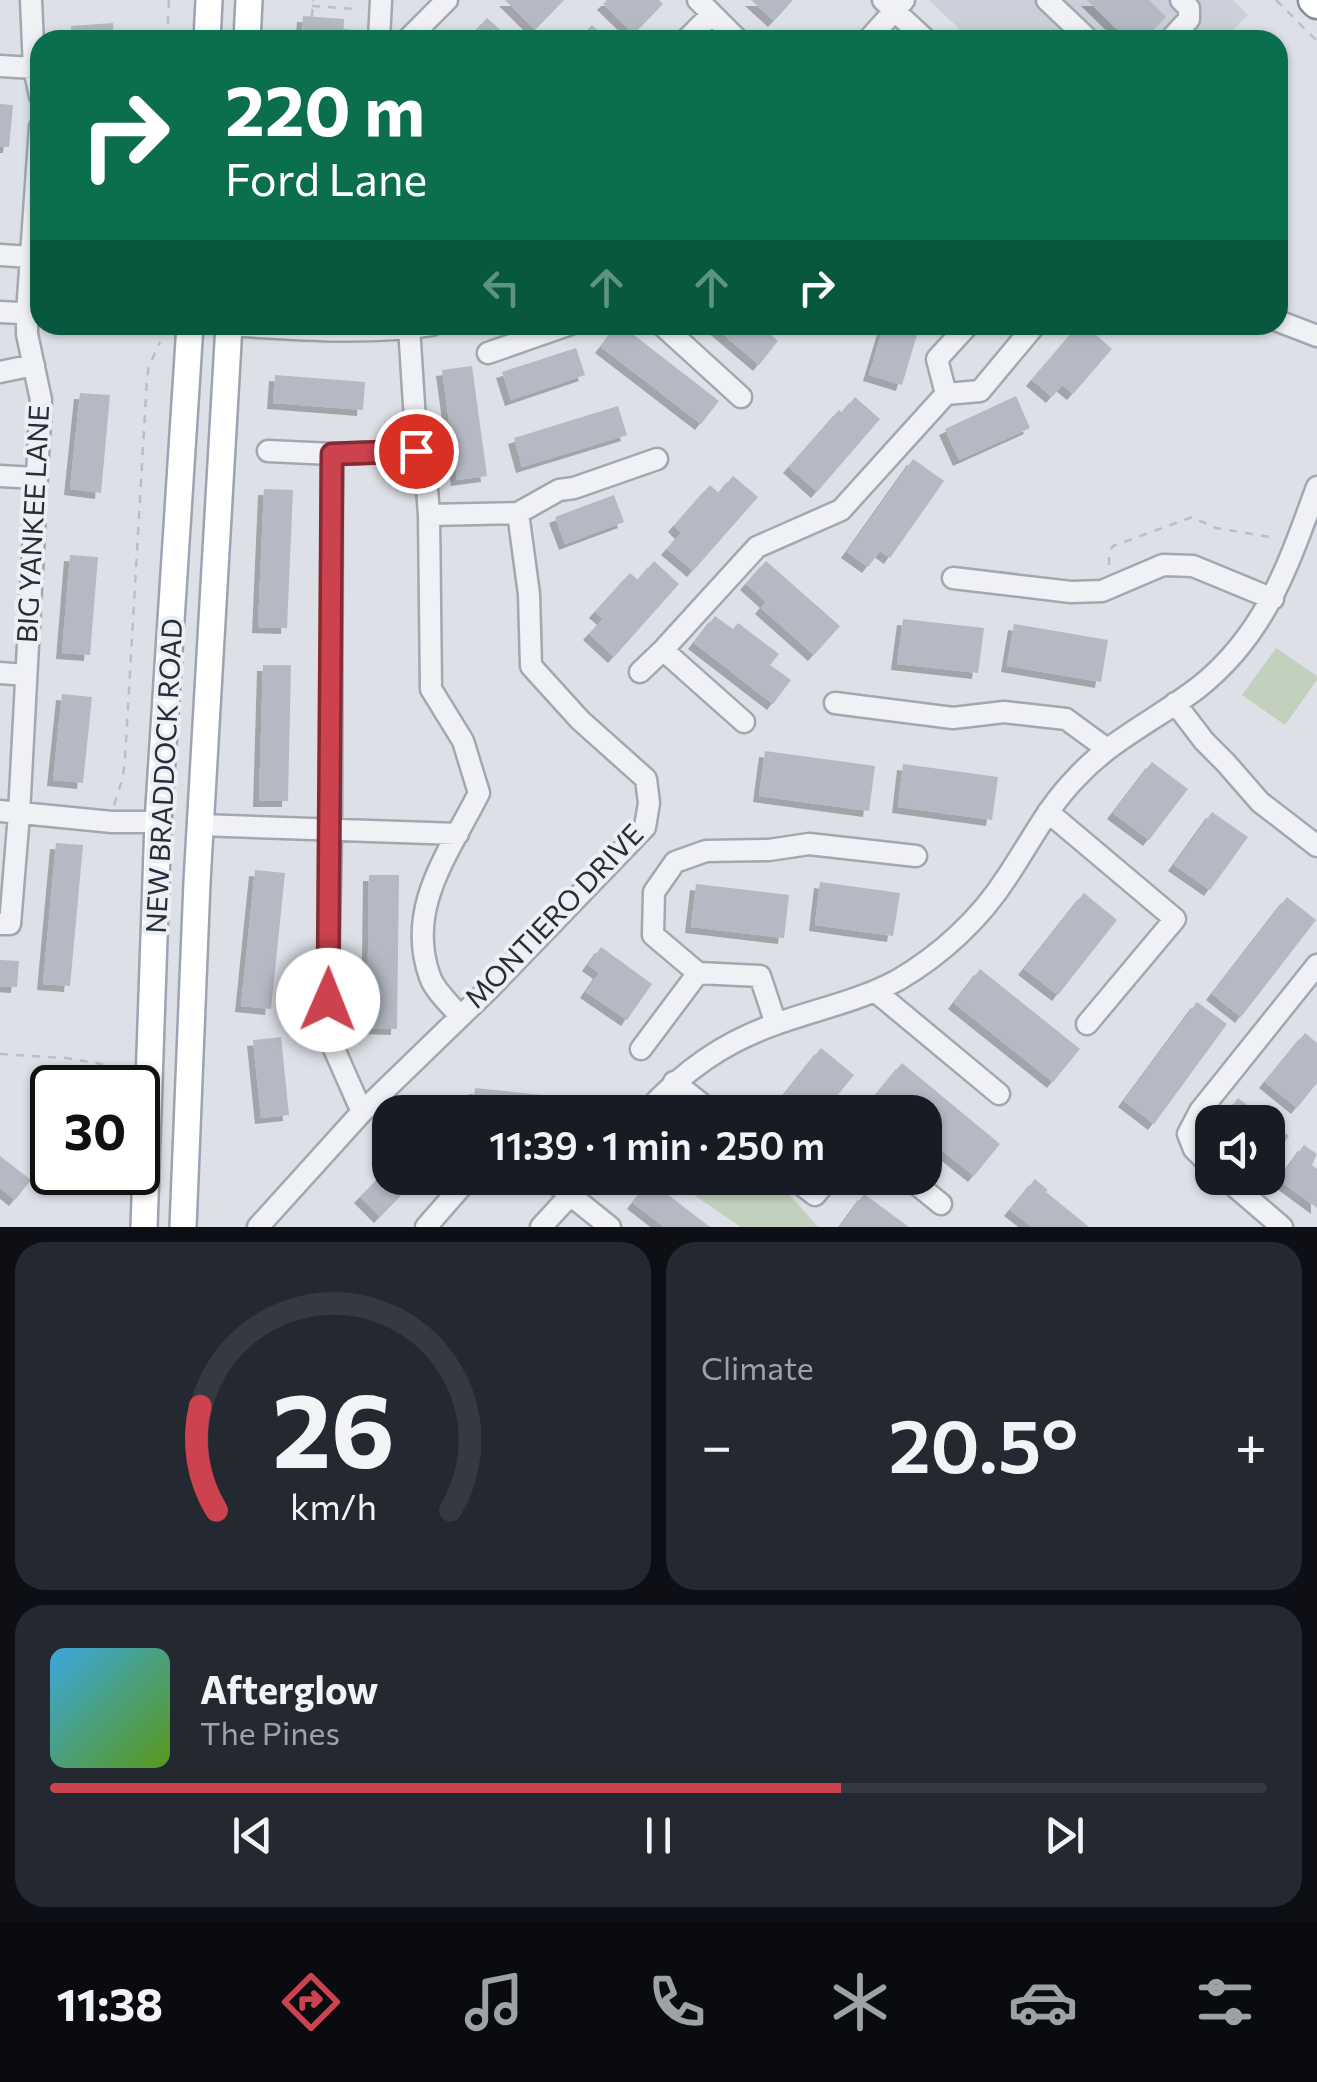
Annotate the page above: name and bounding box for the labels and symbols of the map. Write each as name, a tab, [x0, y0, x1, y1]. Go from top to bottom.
street label: BIG YANKEE LANE	[9, 404, 55, 644]
pin	[374, 409, 459, 494]
street label: NEW BRADDOCK ROAD	[138, 617, 188, 934]
street label: MONTIERO DRIVE	[457, 816, 650, 1014]
position arrow	[276, 948, 380, 1052]
speed limit sign: 30	[30, 1065, 160, 1195]

